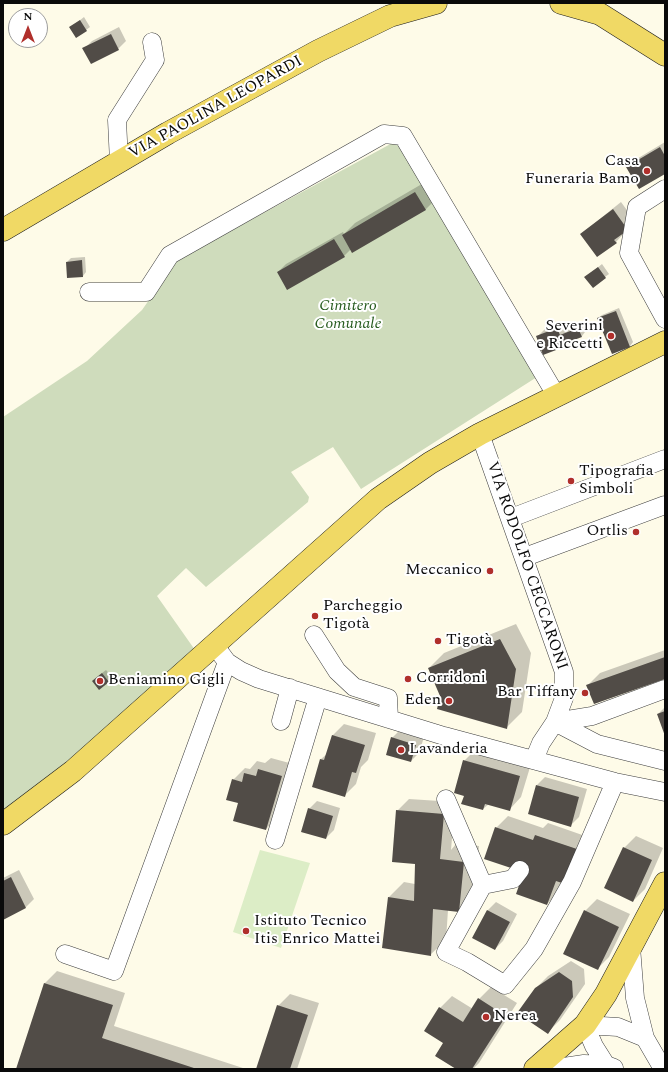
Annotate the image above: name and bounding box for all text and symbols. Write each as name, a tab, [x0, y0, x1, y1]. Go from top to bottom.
north arrow	[8, 8, 48, 48]
text: N	[24, 8, 32, 25]
street label: VIA PAOLINA LEOPARDI	[126, 52, 306, 164]
place label: Casa Funeraria Bamo	[525, 152, 639, 190]
marker: Casa Funeraria Bamo	[642, 166, 652, 176]
park label: Cimitero Comunale	[314, 297, 382, 335]
place label: Severini e Riccetti	[536, 317, 603, 355]
marker: Severini e Riccetti	[606, 331, 616, 341]
street label: VIA RODOLFO CECCARONI	[481, 459, 571, 673]
place label: Tipografia Simboli	[579, 462, 654, 500]
marker: Tipografia Simboli	[566, 476, 576, 486]
place label: Ortlis	[586, 522, 628, 542]
marker: Ortlis	[631, 527, 641, 537]
place label: Meccanico	[405, 561, 482, 581]
marker: Meccanico	[485, 566, 495, 576]
place label: Parcheggio Tigotà	[323, 597, 403, 635]
marker: Parcheggio Tigotà	[310, 611, 320, 621]
place label: Tigotà	[446, 631, 492, 651]
marker: Tigotà	[433, 636, 443, 646]
place label: Corridoni	[416, 669, 486, 689]
place label: Beniamino Gigli	[108, 671, 225, 691]
marker: Corridoni	[403, 674, 413, 684]
marker: Beniamino Gigli	[95, 676, 105, 686]
place label: Bar Tiffany	[497, 683, 577, 703]
marker: Bar Tiffany	[580, 688, 590, 698]
place label: Eden	[405, 691, 441, 711]
marker: Eden	[444, 696, 454, 706]
place label: Lavanderia	[409, 740, 488, 760]
marker: Lavanderia	[396, 745, 406, 755]
place label: Istituto Tecnico Itis Enrico Mattei	[254, 912, 380, 950]
marker: Istituto Tecnico Itis Enrico Mattei	[241, 926, 251, 936]
place label: Nerea	[494, 1007, 537, 1027]
marker: Nerea	[481, 1012, 491, 1022]

